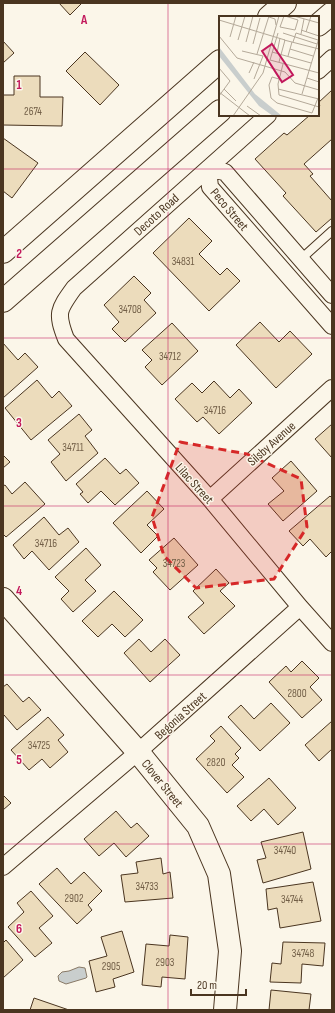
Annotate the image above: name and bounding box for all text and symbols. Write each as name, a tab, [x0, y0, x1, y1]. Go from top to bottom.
text: A	[80, 12, 88, 28]
inset map	[219, 16, 319, 116]
text: 1	[16, 77, 22, 93]
house number: 2674	[24, 105, 42, 118]
street label: Peco Street	[207, 185, 252, 234]
street label: Decoto Road	[131, 190, 183, 239]
text: 2	[16, 246, 22, 262]
house number: 34831	[172, 255, 194, 268]
house number: 34708	[118, 303, 142, 316]
house number: 34712	[159, 350, 182, 363]
house number: 34716	[204, 404, 226, 417]
text: 3	[16, 415, 22, 431]
street label: Silsby Avenue	[244, 418, 299, 470]
house number: 34711	[62, 441, 84, 454]
street label: Lilac Street	[172, 460, 217, 507]
house number: 34716	[35, 537, 57, 550]
house number: 34723	[163, 557, 186, 570]
text: 4	[16, 583, 22, 599]
house number: 2800	[287, 687, 307, 700]
street label: Begonia Street	[152, 688, 210, 743]
house number: 34725	[28, 739, 50, 752]
text: 5	[16, 752, 22, 768]
street label: Clover Street	[138, 756, 187, 811]
house number: 2820	[207, 756, 226, 769]
house number: 34740	[274, 844, 296, 857]
house number: 34733	[136, 880, 159, 893]
house number: 2902	[65, 892, 84, 905]
house number: 34744	[281, 893, 304, 906]
text: 6	[16, 921, 22, 937]
house number: 34748	[292, 947, 314, 960]
house number: 2903	[156, 956, 175, 969]
house number: 2905	[102, 960, 120, 973]
scale bar	[191, 971, 246, 997]
text: 20 m	[197, 978, 217, 993]

